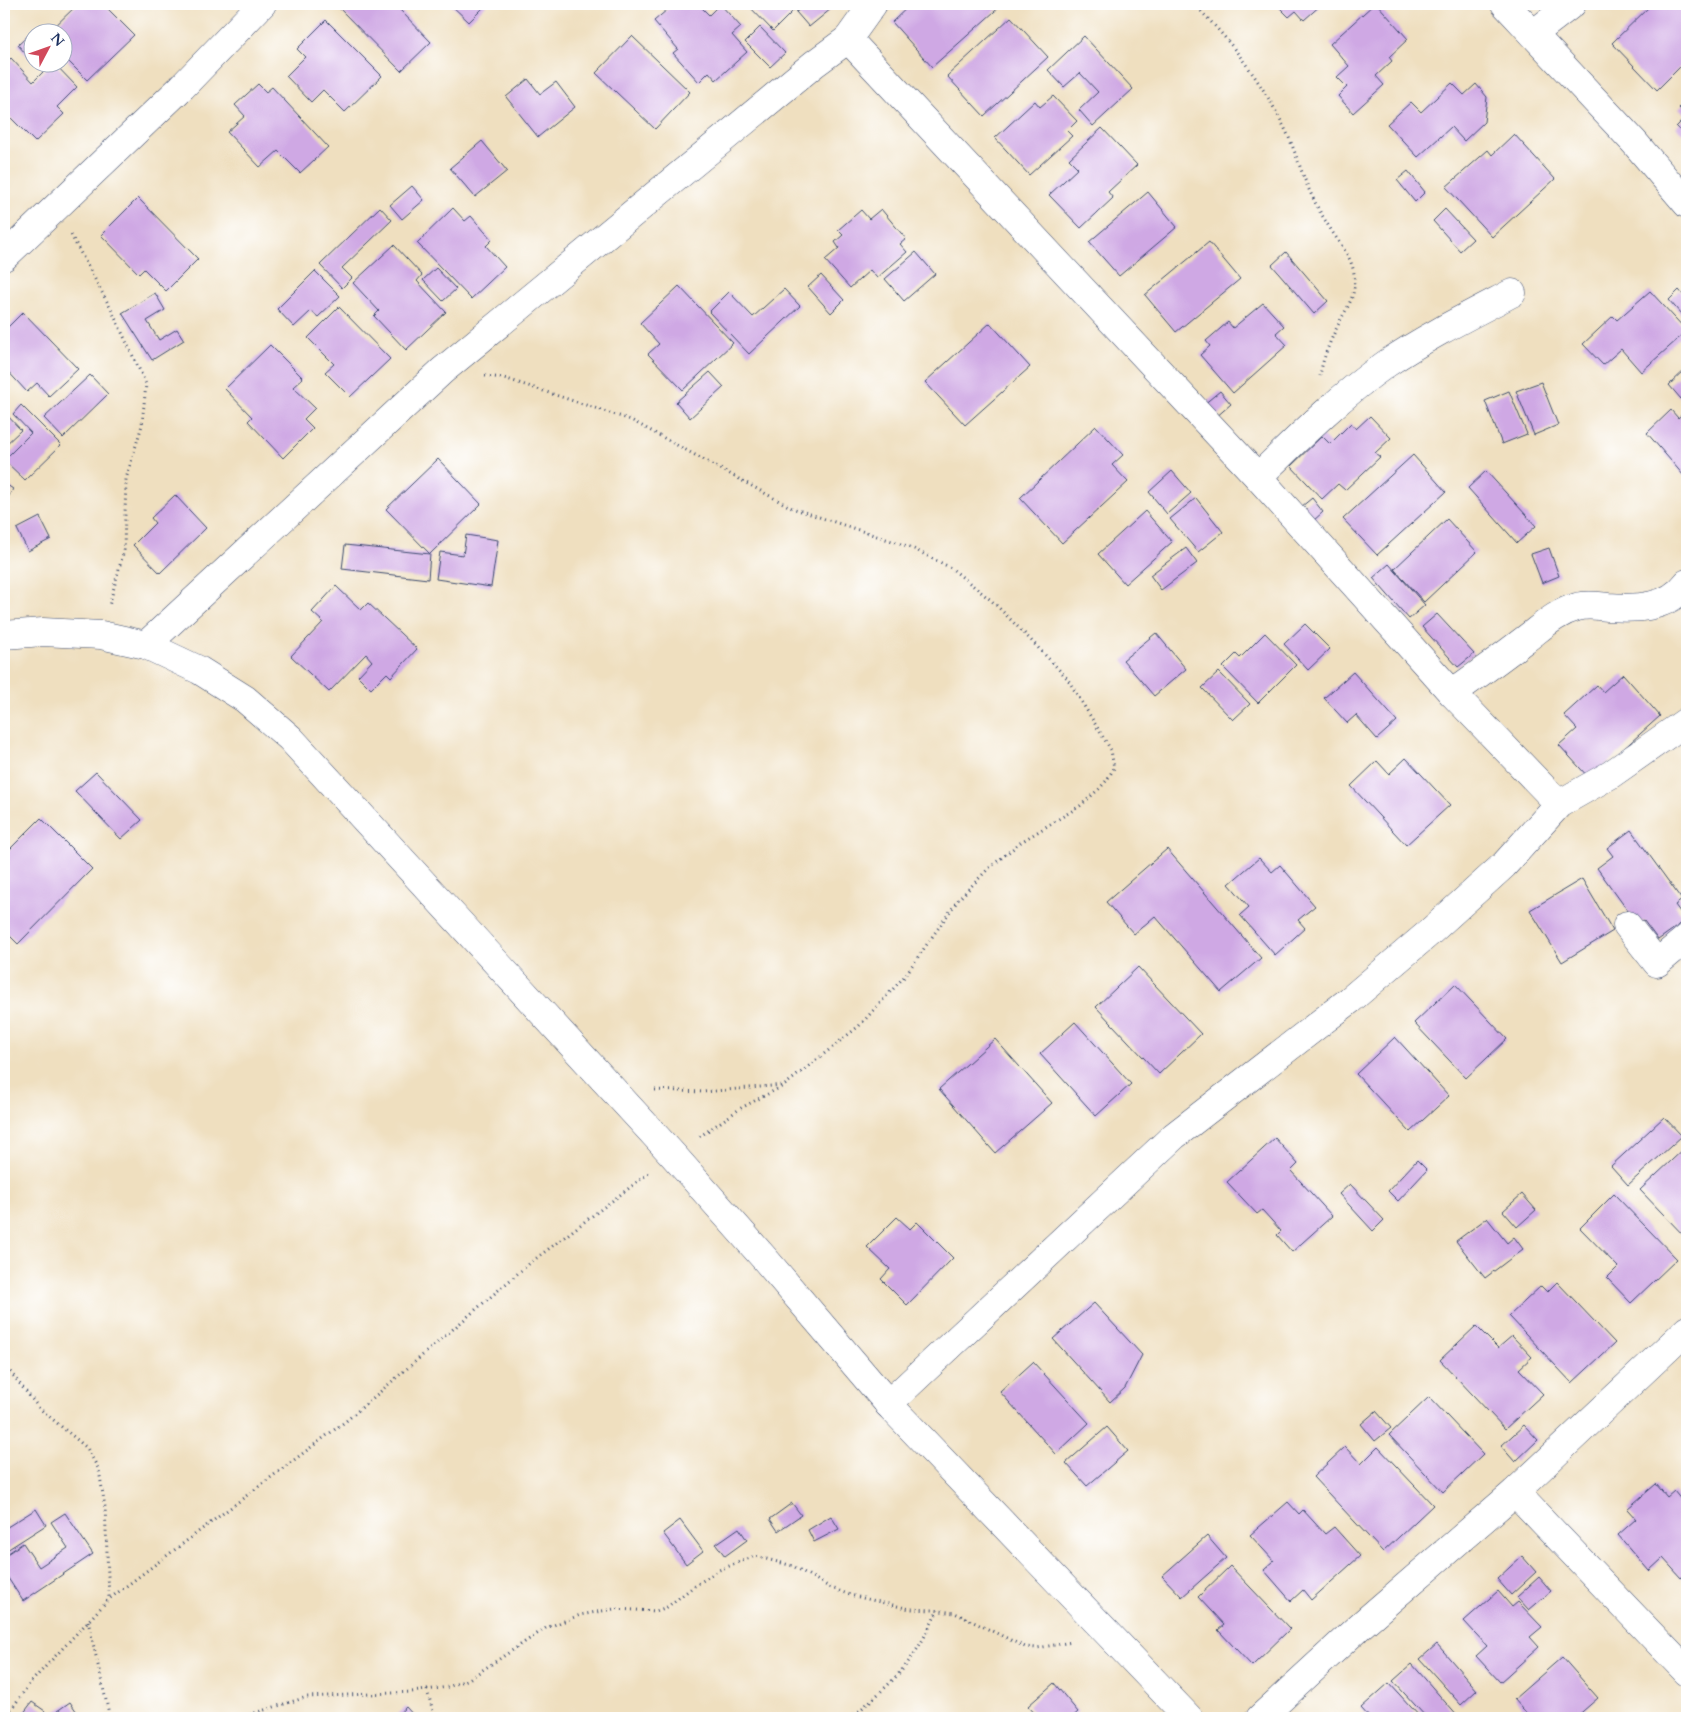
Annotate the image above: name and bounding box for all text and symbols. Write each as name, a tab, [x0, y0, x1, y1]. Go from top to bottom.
north arrow	[22, 22, 72, 72]
text: N	[46, 29, 69, 51]

